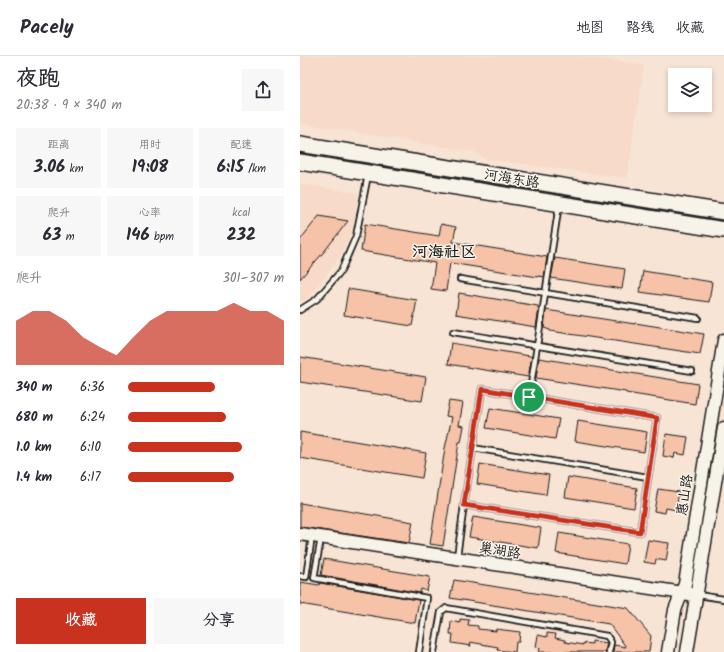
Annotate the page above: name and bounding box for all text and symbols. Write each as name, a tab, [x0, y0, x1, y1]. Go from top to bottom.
text: Pacely	[20, 13, 74, 43]
text: 地图	[576, 17, 604, 39]
text: 路线	[626, 17, 654, 39]
text: 收藏	[676, 17, 704, 39]
text: 夜跑	[16, 62, 60, 97]
map controls	[668, 68, 712, 112]
button: layers	[668, 68, 712, 112]
button: share	[242, 69, 284, 111]
text: 20:38 · 9 × 340 m	[16, 95, 122, 116]
text: 距离	[48, 136, 70, 154]
text: 用时	[139, 136, 161, 154]
text: 配速	[230, 136, 252, 154]
text: 3.06	[34, 154, 65, 181]
text: 19:08	[132, 154, 168, 181]
text: 6:15	[217, 154, 244, 181]
text: km	[65, 160, 83, 178]
text: /km	[244, 160, 266, 178]
street label: 河海东路	[482, 164, 541, 194]
text: 爬升	[48, 204, 70, 222]
text: 心率	[139, 204, 161, 222]
text: kcal	[232, 204, 250, 222]
text: 63	[43, 222, 61, 249]
text: 146	[126, 222, 150, 249]
text: 232	[227, 222, 256, 249]
text: m	[61, 228, 75, 246]
text: bpm	[150, 228, 174, 246]
district label: 河海社区	[412, 240, 476, 265]
text: 爬升	[16, 268, 42, 289]
text: 301–307 m	[223, 268, 284, 289]
text: 340 m	[16, 377, 53, 398]
text: 6:36	[80, 377, 105, 398]
pin	[512, 380, 546, 414]
icon: arrive	[518, 386, 540, 408]
text: 680 m	[16, 407, 53, 428]
text: 6:24	[80, 407, 105, 428]
text: 1.0 km	[16, 437, 52, 458]
text: 6:10	[80, 437, 101, 458]
text: 1.4 km	[16, 467, 52, 488]
text: 6:17	[80, 467, 101, 488]
street label: 惠山路	[671, 473, 699, 518]
street label: 巢湖路	[477, 537, 522, 565]
button: 收藏	[16, 598, 146, 644]
button: 分享	[154, 598, 284, 644]

